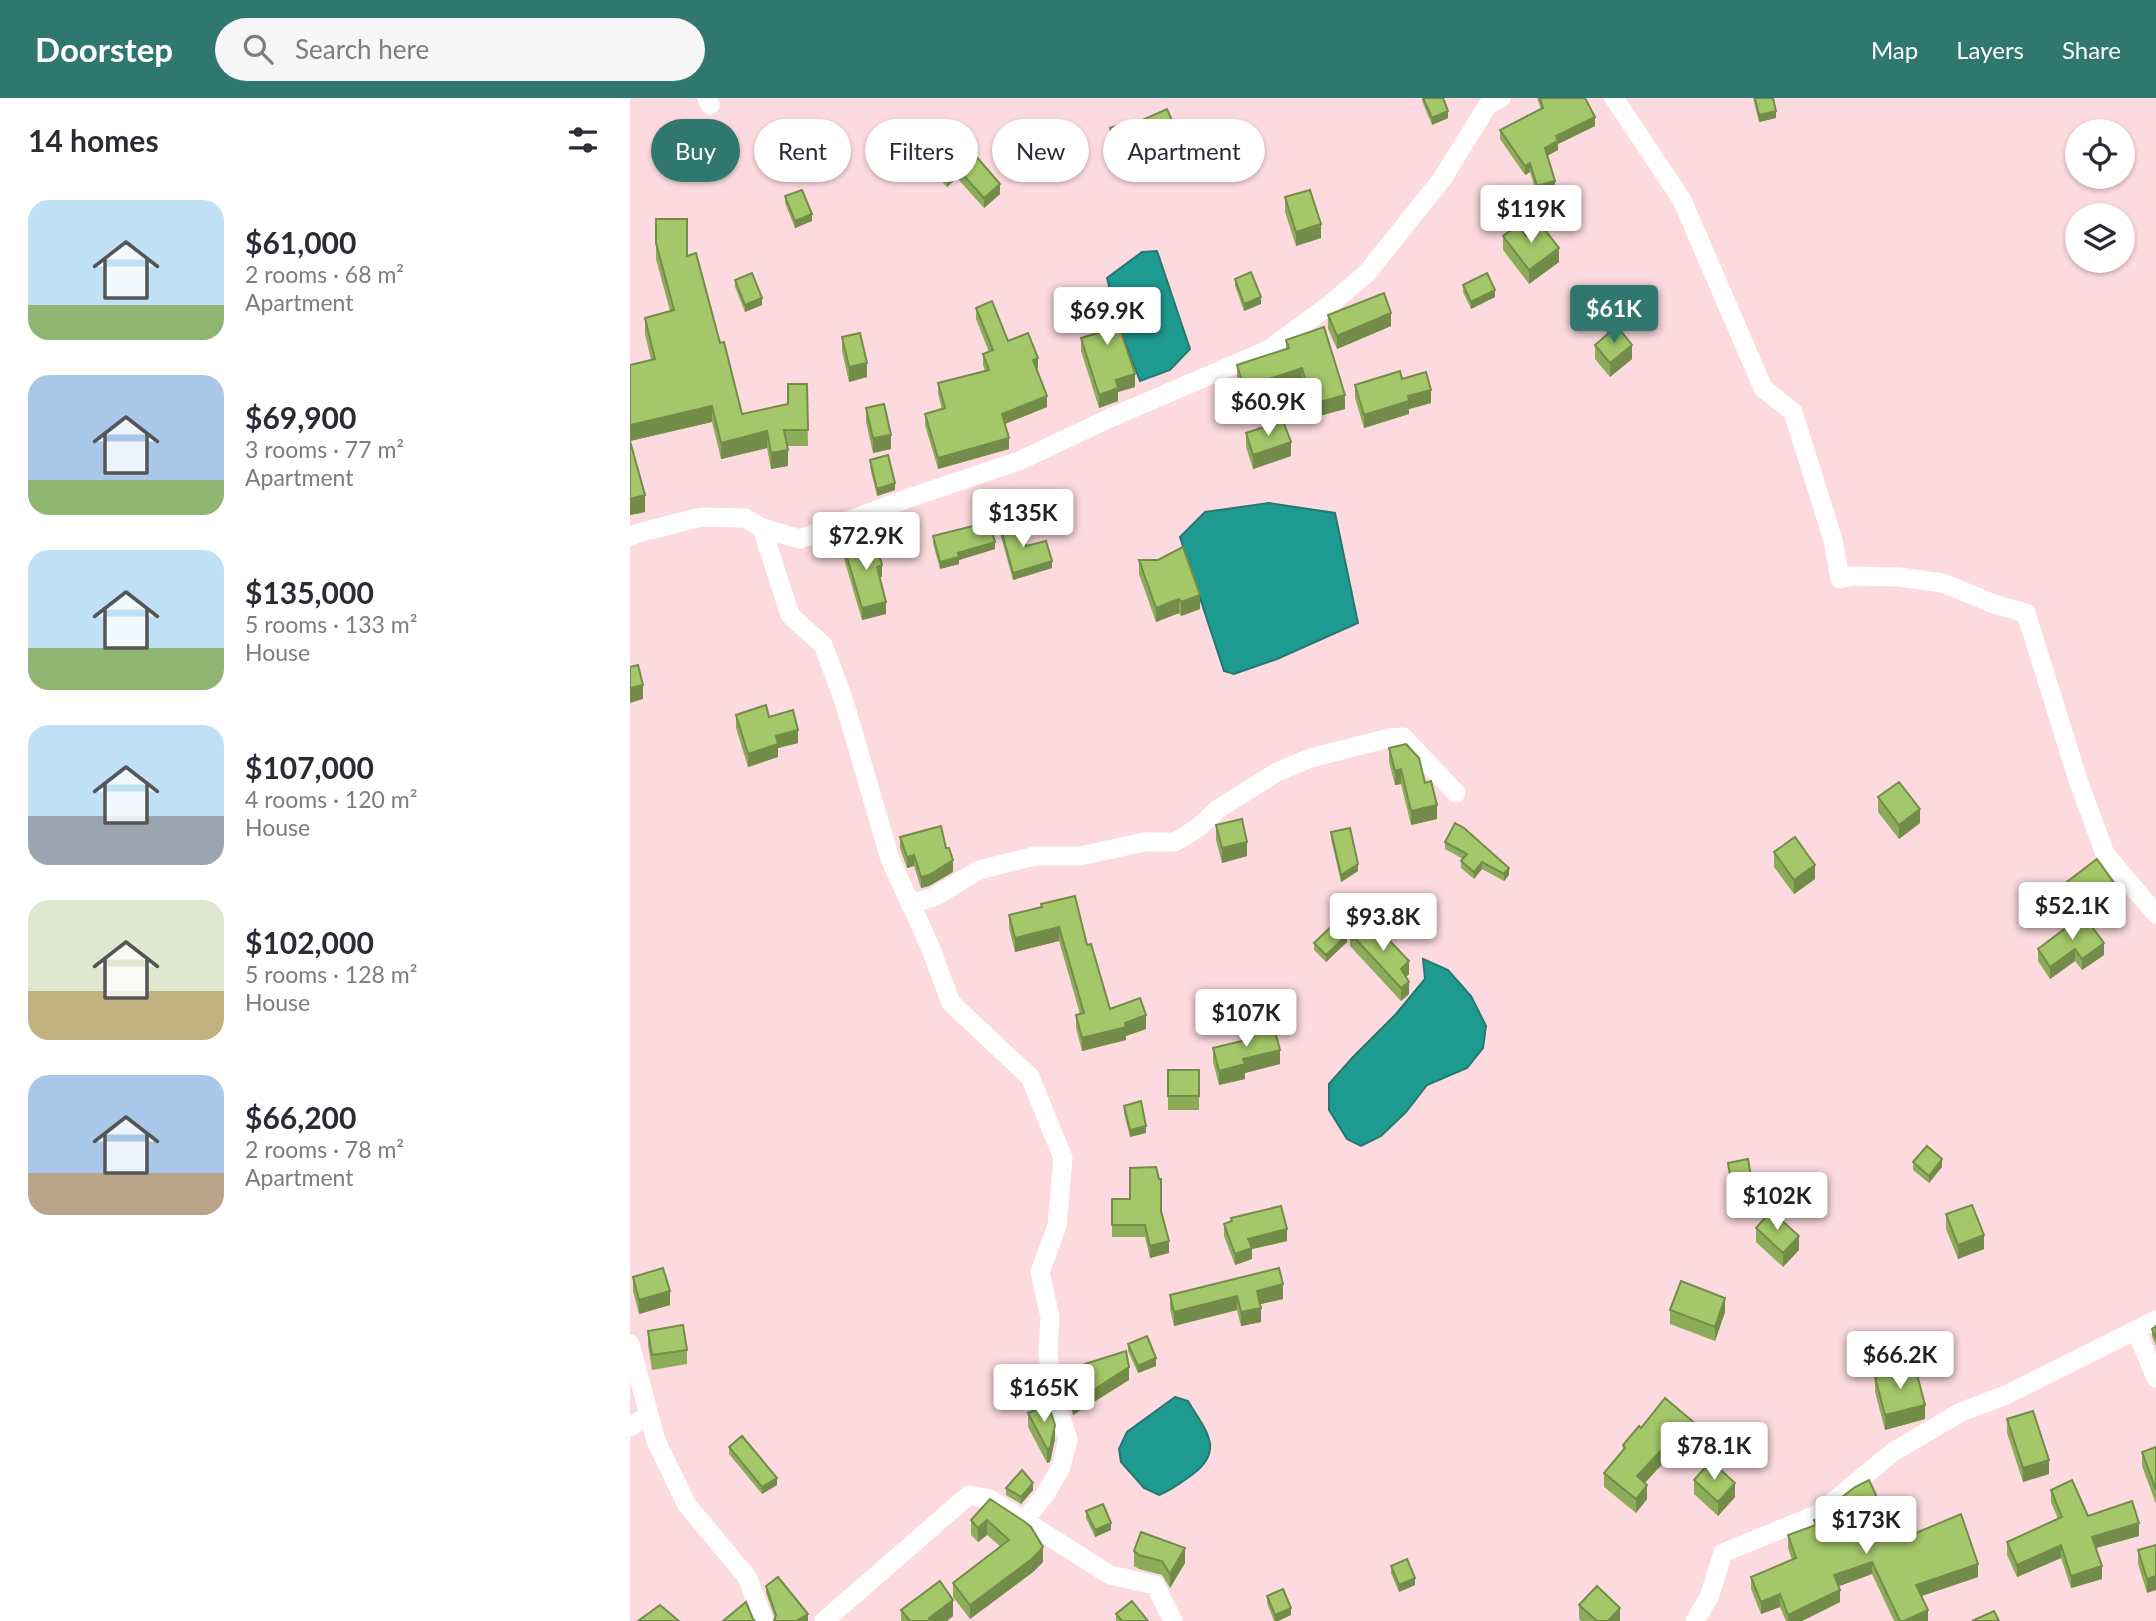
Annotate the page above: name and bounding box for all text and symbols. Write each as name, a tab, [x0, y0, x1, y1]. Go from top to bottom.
search box	[215, 18, 705, 81]
text: Doorstep	[35, 29, 173, 69]
icon: search	[239, 30, 277, 68]
text: Search here	[295, 33, 429, 65]
text: Map	[1871, 35, 1918, 64]
text: Layers	[1956, 35, 2024, 64]
text: Share	[2062, 35, 2121, 64]
chip: Buy	[651, 119, 740, 182]
chip: Rent	[754, 119, 851, 182]
chip: Filters	[865, 119, 978, 182]
chip: New	[992, 119, 1089, 182]
chip: Apartment	[1103, 119, 1265, 182]
map controls	[2065, 119, 2135, 273]
button: locate	[2065, 119, 2135, 189]
icon: filters	[564, 121, 602, 159]
text: 14 homes	[28, 122, 159, 158]
pin: $119K	[1482, 186, 1580, 245]
text: $119K	[1496, 194, 1566, 222]
button: layers	[2065, 203, 2135, 273]
text: $61,000	[245, 224, 356, 260]
icon: home	[84, 228, 168, 312]
text: 2 rooms · 68 m²	[245, 260, 404, 288]
pin: $61K	[1573, 286, 1655, 345]
text: Apartment	[245, 288, 353, 316]
pin: $69.9K	[1050, 288, 1164, 347]
text: $61K	[1586, 294, 1642, 322]
text: $69.9K	[1070, 296, 1144, 324]
pin: $60.9K	[1211, 378, 1325, 438]
text: $60.9K	[1231, 387, 1305, 415]
text: $69,900	[245, 399, 356, 435]
icon: home	[84, 403, 168, 487]
text: 3 rooms · 77 m²	[245, 435, 404, 463]
text: Apartment	[245, 463, 353, 491]
pin: $135K	[974, 490, 1072, 549]
text: $135K	[988, 498, 1058, 526]
pin: $72.9K	[809, 512, 923, 572]
text: $72.9K	[829, 521, 903, 549]
text: $135,000	[245, 574, 374, 610]
icon: home	[84, 578, 168, 662]
text: 5 rooms · 133 m²	[245, 610, 417, 638]
text: House	[245, 638, 310, 666]
text: $107,000	[245, 749, 374, 785]
icon: home	[84, 753, 168, 837]
text: 4 rooms · 120 m²	[245, 785, 417, 813]
text: House	[245, 813, 310, 841]
pin: $52.1K	[2015, 882, 2129, 942]
text: $52.1K	[2035, 891, 2109, 919]
pin: $93.8K	[1326, 894, 1440, 953]
text: $93.8K	[1346, 902, 1420, 930]
text: $102,000	[245, 924, 374, 960]
icon: home	[84, 928, 168, 1012]
text: 5 rooms · 128 m²	[245, 960, 417, 988]
text: House	[245, 988, 310, 1016]
pin: $107K	[1197, 990, 1295, 1049]
text: $107K	[1211, 998, 1281, 1026]
text: $66,200	[245, 1099, 356, 1135]
icon: home	[84, 1103, 168, 1187]
text: 2 rooms · 78 m²	[245, 1135, 404, 1163]
text: Apartment	[245, 1163, 353, 1191]
pin: $102K	[1728, 1172, 1826, 1232]
text: $102K	[1742, 1181, 1812, 1209]
pin: $66.2K	[1843, 1332, 1957, 1391]
text: $66.2K	[1863, 1340, 1937, 1368]
pin: $165K	[995, 1364, 1093, 1424]
text: $165K	[1009, 1373, 1079, 1401]
pin: $78.1K	[1657, 1422, 1771, 1482]
text: $78.1K	[1677, 1431, 1751, 1459]
pin: $173K	[1817, 1496, 1915, 1556]
text: $173K	[1831, 1505, 1901, 1533]

